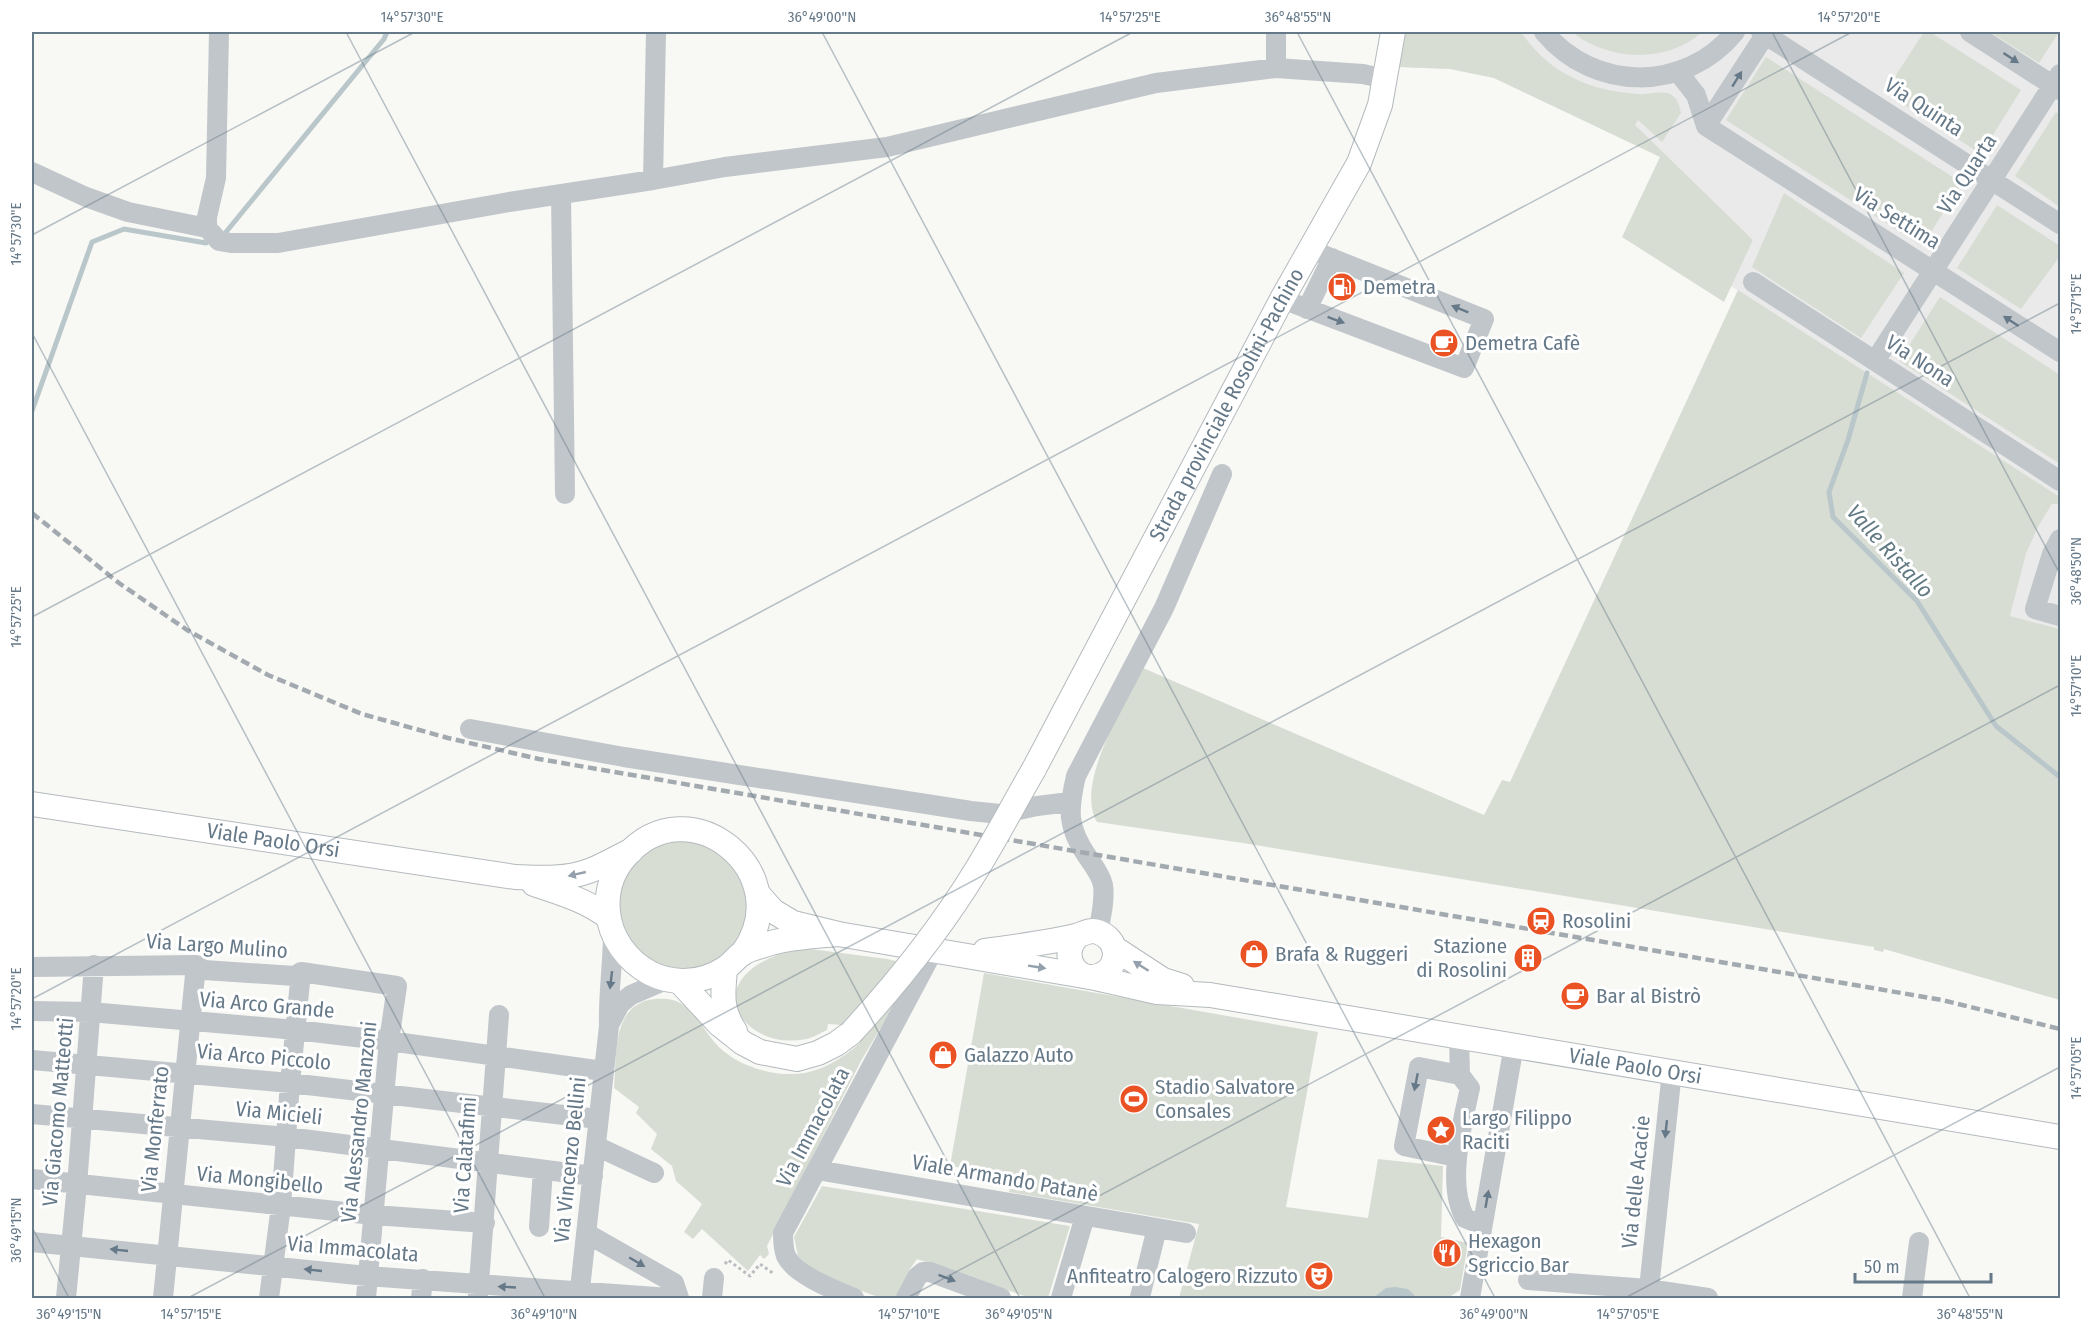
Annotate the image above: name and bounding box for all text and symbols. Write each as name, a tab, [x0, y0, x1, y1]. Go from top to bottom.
text: 14°57'30"E	[380, 8, 444, 26]
text: 36°49'00"N	[788, 8, 856, 26]
text: 14°57'25"E	[1099, 8, 1161, 26]
text: 36°48'55"N	[1265, 8, 1331, 26]
text: 14°57'20"E	[1818, 8, 1880, 26]
one-way arrow	[2003, 53, 2020, 64]
one-way arrow	[1731, 71, 1742, 87]
street label: Via Quinta	[1880, 72, 1968, 142]
street label: Via Quarta	[1932, 129, 2002, 219]
street label: Via Settima	[1849, 181, 1945, 255]
text: 14°57'30"E	[7, 202, 25, 266]
street label: Strada provinciale Rosolini-Pachino	[1143, 264, 1310, 546]
fuel station icon: Demetra	[1326, 271, 1358, 303]
place label: Demetra	[1363, 274, 1436, 300]
text: 14°57'15"E	[2067, 274, 2085, 334]
one-way arrow	[1451, 304, 1469, 314]
one-way arrow	[2003, 315, 2020, 326]
one-way arrow	[1327, 316, 1345, 326]
cafe icon: Demetra Cafè	[1428, 327, 1460, 359]
street label: Via Nona	[1881, 329, 1959, 393]
place label: Demetra Cafè	[1465, 330, 1580, 356]
water label: Valle Ristallo	[1841, 499, 1939, 603]
text: 36°48'50"N	[2067, 537, 2085, 605]
text: 14°57'25"E	[7, 586, 25, 648]
text: 14°57'10"E	[2067, 655, 2085, 717]
street label: Viale Paolo Orsi	[205, 818, 341, 863]
one-way arrow	[568, 870, 587, 879]
station icon: Rosolini	[1525, 905, 1557, 937]
place label: Rosolini	[1562, 908, 1631, 934]
street label: Via Largo Mulino	[145, 928, 289, 964]
place label: Stazione di Rosolini	[1416, 933, 1507, 983]
shop icon: Brafa & Ruggeri	[1238, 938, 1270, 970]
place label: Brafa & Ruggeri	[1275, 941, 1408, 967]
building icon: Stazione di Rosolini	[1512, 942, 1544, 974]
one-way arrow	[1133, 961, 1149, 972]
one-way arrow	[1028, 963, 1047, 972]
text: 14°57'20"E	[7, 968, 25, 1030]
one-way arrow	[606, 970, 615, 989]
cafe icon: Bar al Bistrò	[1559, 980, 1591, 1012]
place label: Bar al Bistrò	[1596, 983, 1701, 1009]
street label: Via Arco Grande	[198, 986, 336, 1024]
street label: Via Giacomo Matteotti	[37, 1016, 79, 1208]
street label: Via Alessandro Manzoni	[335, 1020, 383, 1224]
text: 14°57'05"E	[2067, 1037, 2085, 1099]
street label: Via Arco Piccolo	[196, 1038, 332, 1076]
shop icon: Galazzo Auto	[927, 1039, 959, 1071]
place label: Galazzo Auto	[964, 1042, 1074, 1068]
street label: Viale Paolo Orsi	[1567, 1042, 1704, 1090]
street label: Via Immacolata	[771, 1063, 855, 1191]
street label: Via Monferrato	[135, 1065, 175, 1193]
one-way arrow	[1411, 1073, 1420, 1092]
place label: Stadio Salvatore Consales	[1155, 1074, 1295, 1124]
street label: Via Vincenzo Bellini	[548, 1076, 592, 1244]
sports icon: Stadio Salvatore Consales	[1118, 1083, 1150, 1115]
street label: Via Micieli	[234, 1096, 324, 1130]
street label: Via Calatafimi	[448, 1096, 482, 1214]
place label: Largo Filippo Raciti	[1462, 1105, 1572, 1155]
place icon: Largo Filippo Raciti	[1425, 1114, 1457, 1146]
street label: Via delle Acacie	[1616, 1114, 1656, 1250]
one-way arrow	[1661, 1119, 1671, 1138]
street label: Viale Armando Patanè	[910, 1149, 1100, 1207]
street label: Via Mongibello	[195, 1160, 325, 1200]
one-way arrow	[1482, 1190, 1491, 1209]
text: 36°49'15"N	[7, 1197, 25, 1263]
place label: Hexagon Sgriccio Bar	[1468, 1228, 1570, 1278]
street label: Via Immacolata	[286, 1230, 420, 1268]
restaurant icon: Hexagon Sgriccio Bar	[1431, 1237, 1463, 1269]
one-way arrow	[110, 1245, 129, 1255]
scale bar	[1855, 1246, 1992, 1284]
text: 50 m	[1864, 1256, 1900, 1278]
one-way arrow	[629, 1257, 646, 1267]
theatre icon: Anfiteatro Calogero Rizzuto	[1303, 1260, 1335, 1292]
place label: Anfiteatro Calogero Rizzuto	[1067, 1263, 1298, 1289]
one-way arrow	[304, 1265, 323, 1275]
one-way arrow	[938, 1274, 956, 1283]
one-way arrow	[498, 1282, 517, 1291]
text: 36°49'15"N	[36, 1305, 102, 1323]
text: 14°57'15"E	[161, 1305, 221, 1323]
text: 36°49'10"N	[511, 1305, 577, 1323]
text: 14°57'10"E	[878, 1305, 940, 1323]
text: 36°49'05"N	[985, 1305, 1053, 1323]
text: 36°49'00"N	[1460, 1305, 1528, 1323]
text: 14°57'05"E	[1597, 1305, 1659, 1323]
text: 36°48'55"N	[1937, 1305, 2003, 1323]

